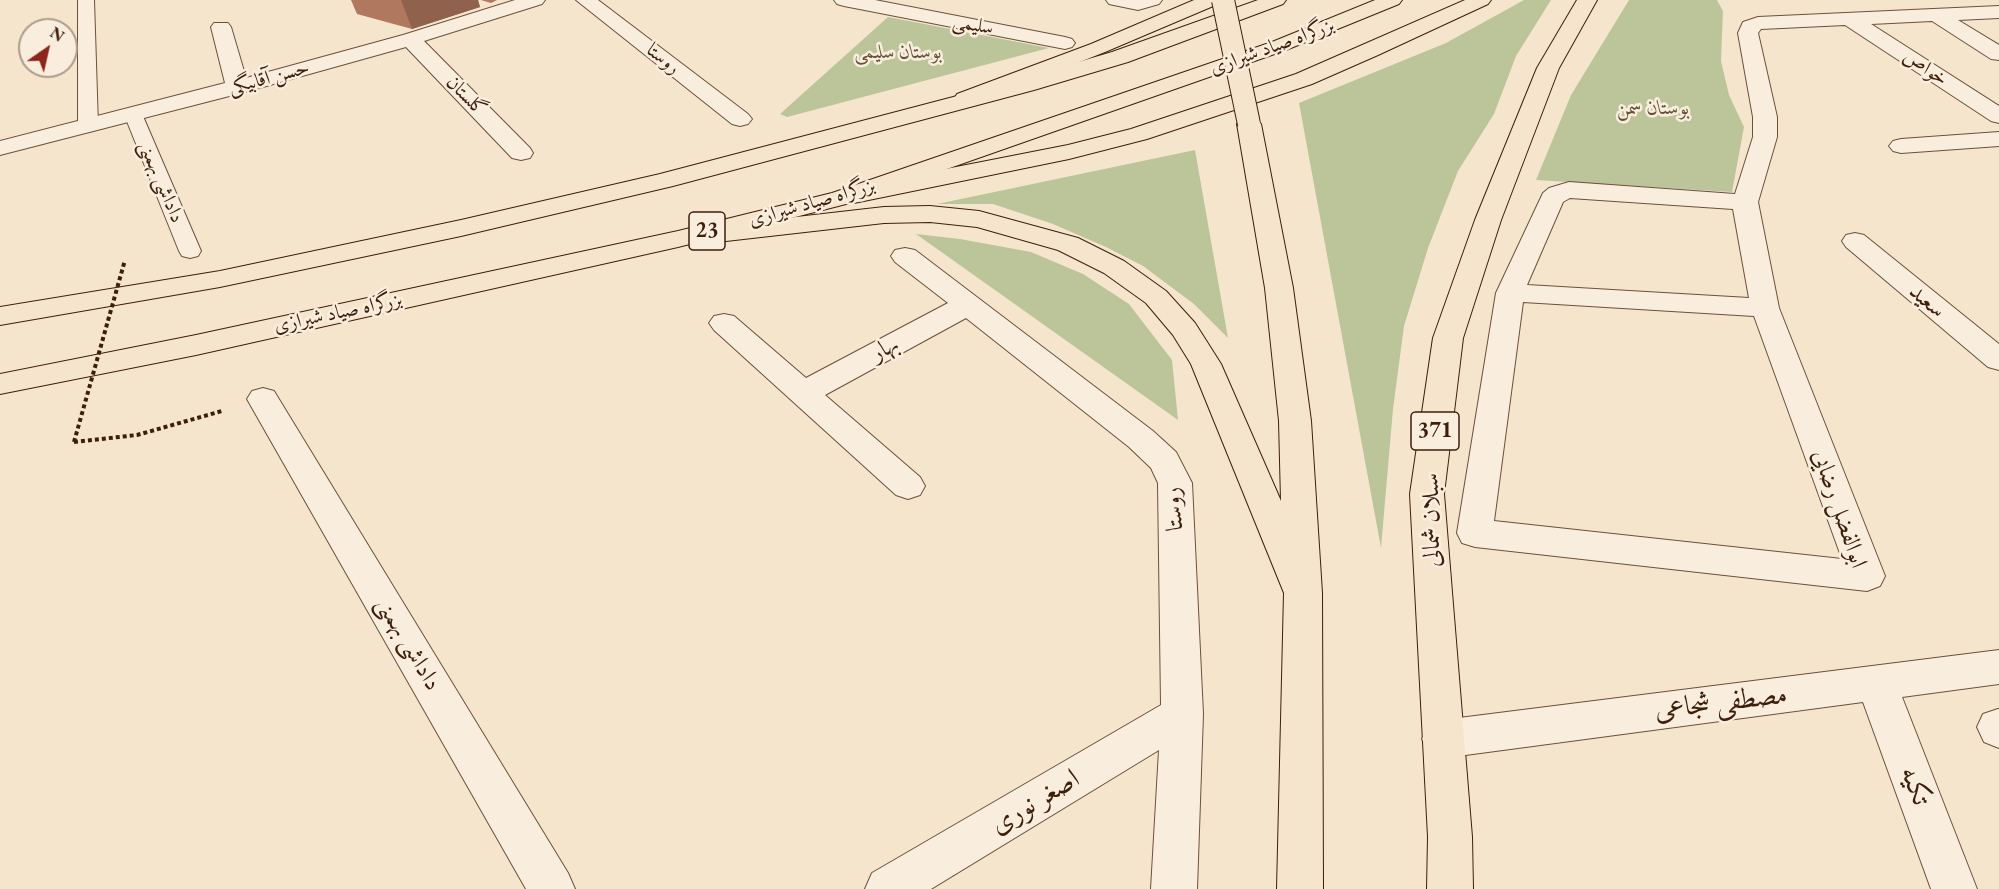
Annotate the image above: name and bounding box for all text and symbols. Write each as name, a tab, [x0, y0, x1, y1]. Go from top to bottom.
street label: سلیمی	[951, 9, 995, 41]
street label: بزرگراه صیاد شیرازی	[1207, 13, 1337, 81]
north arrow	[18, 18, 78, 78]
text: N	[46, 22, 68, 47]
street label: روستا	[641, 38, 685, 80]
park label: بوستان سلیمی	[854, 41, 942, 65]
street label: خواص	[1898, 45, 1952, 91]
street label: حسن آقابیگی	[226, 56, 312, 100]
street label: گلستان	[441, 71, 491, 121]
park label: بوستان سمن	[1616, 97, 1690, 121]
street label: داداشی بهمنی	[133, 137, 189, 227]
street label: بزرگراه صیاد شیرازی	[746, 173, 878, 233]
road number: 23	[689, 212, 725, 250]
street label: سعید	[1903, 277, 1951, 325]
street label: بزرگراه صیاد شیرازی	[272, 288, 404, 338]
street label: بهار	[866, 330, 904, 368]
road number: 371	[1411, 412, 1459, 450]
street label: ابوالفضل رضایی	[1805, 446, 1873, 572]
street label: سبلان شمالی	[1417, 473, 1447, 567]
street label: روستا	[1158, 486, 1190, 532]
street label: داداشی بهمنی	[369, 592, 447, 696]
street label: مصطفی شجاعی	[1653, 678, 1789, 728]
street label: اصغر نوری	[984, 762, 1086, 842]
street label: تکیه	[1892, 762, 1938, 810]

